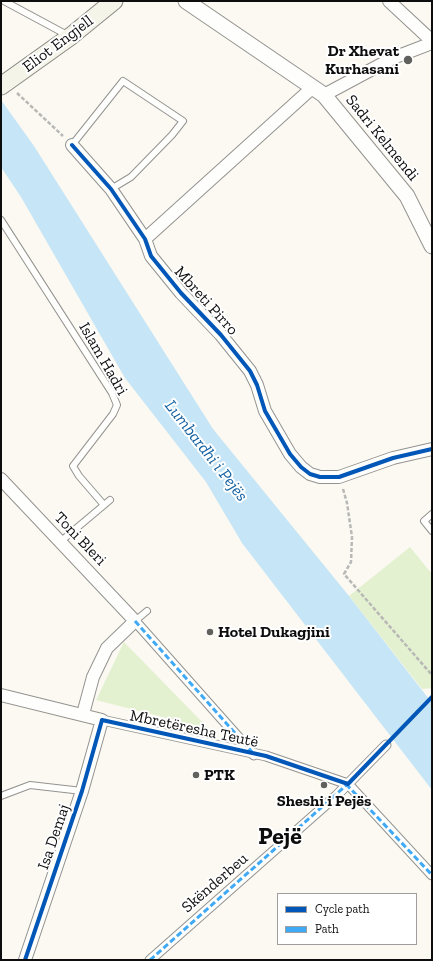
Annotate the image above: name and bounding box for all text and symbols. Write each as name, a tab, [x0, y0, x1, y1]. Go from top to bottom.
street label: Eliot Engjell	[19, 11, 97, 77]
place label: Dr Xhevat Kurhasani	[325, 41, 399, 79]
marker: Dr Xhevat Kurhasani	[402, 54, 414, 66]
street label: Sadri Kelmendi	[341, 91, 423, 185]
street label: Mbreti Pirro	[170, 263, 242, 339]
street label: Islam Hadri	[74, 319, 132, 399]
water label: Lumbardhi i Pejës	[160, 396, 252, 506]
street label: Toni Bleri	[50, 508, 110, 570]
place label: Hotel Dukagjini	[218, 622, 330, 642]
marker: Hotel Dukagjini	[205, 627, 215, 637]
street label: Mbretëresha Teutë	[128, 706, 260, 752]
place label: PTK	[204, 765, 235, 785]
marker: PTK	[191, 770, 201, 780]
marker: Sheshi i Pejës	[319, 780, 329, 790]
place label: Sheshi i Pejës	[277, 791, 371, 811]
street label: Isa Demaj	[34, 802, 74, 872]
district label: Pejë	[258, 823, 302, 851]
street label: Skënderbeu	[178, 849, 252, 917]
legend	[277, 893, 417, 945]
text: Cycle path	[315, 902, 369, 916]
text: Path	[315, 922, 339, 936]

